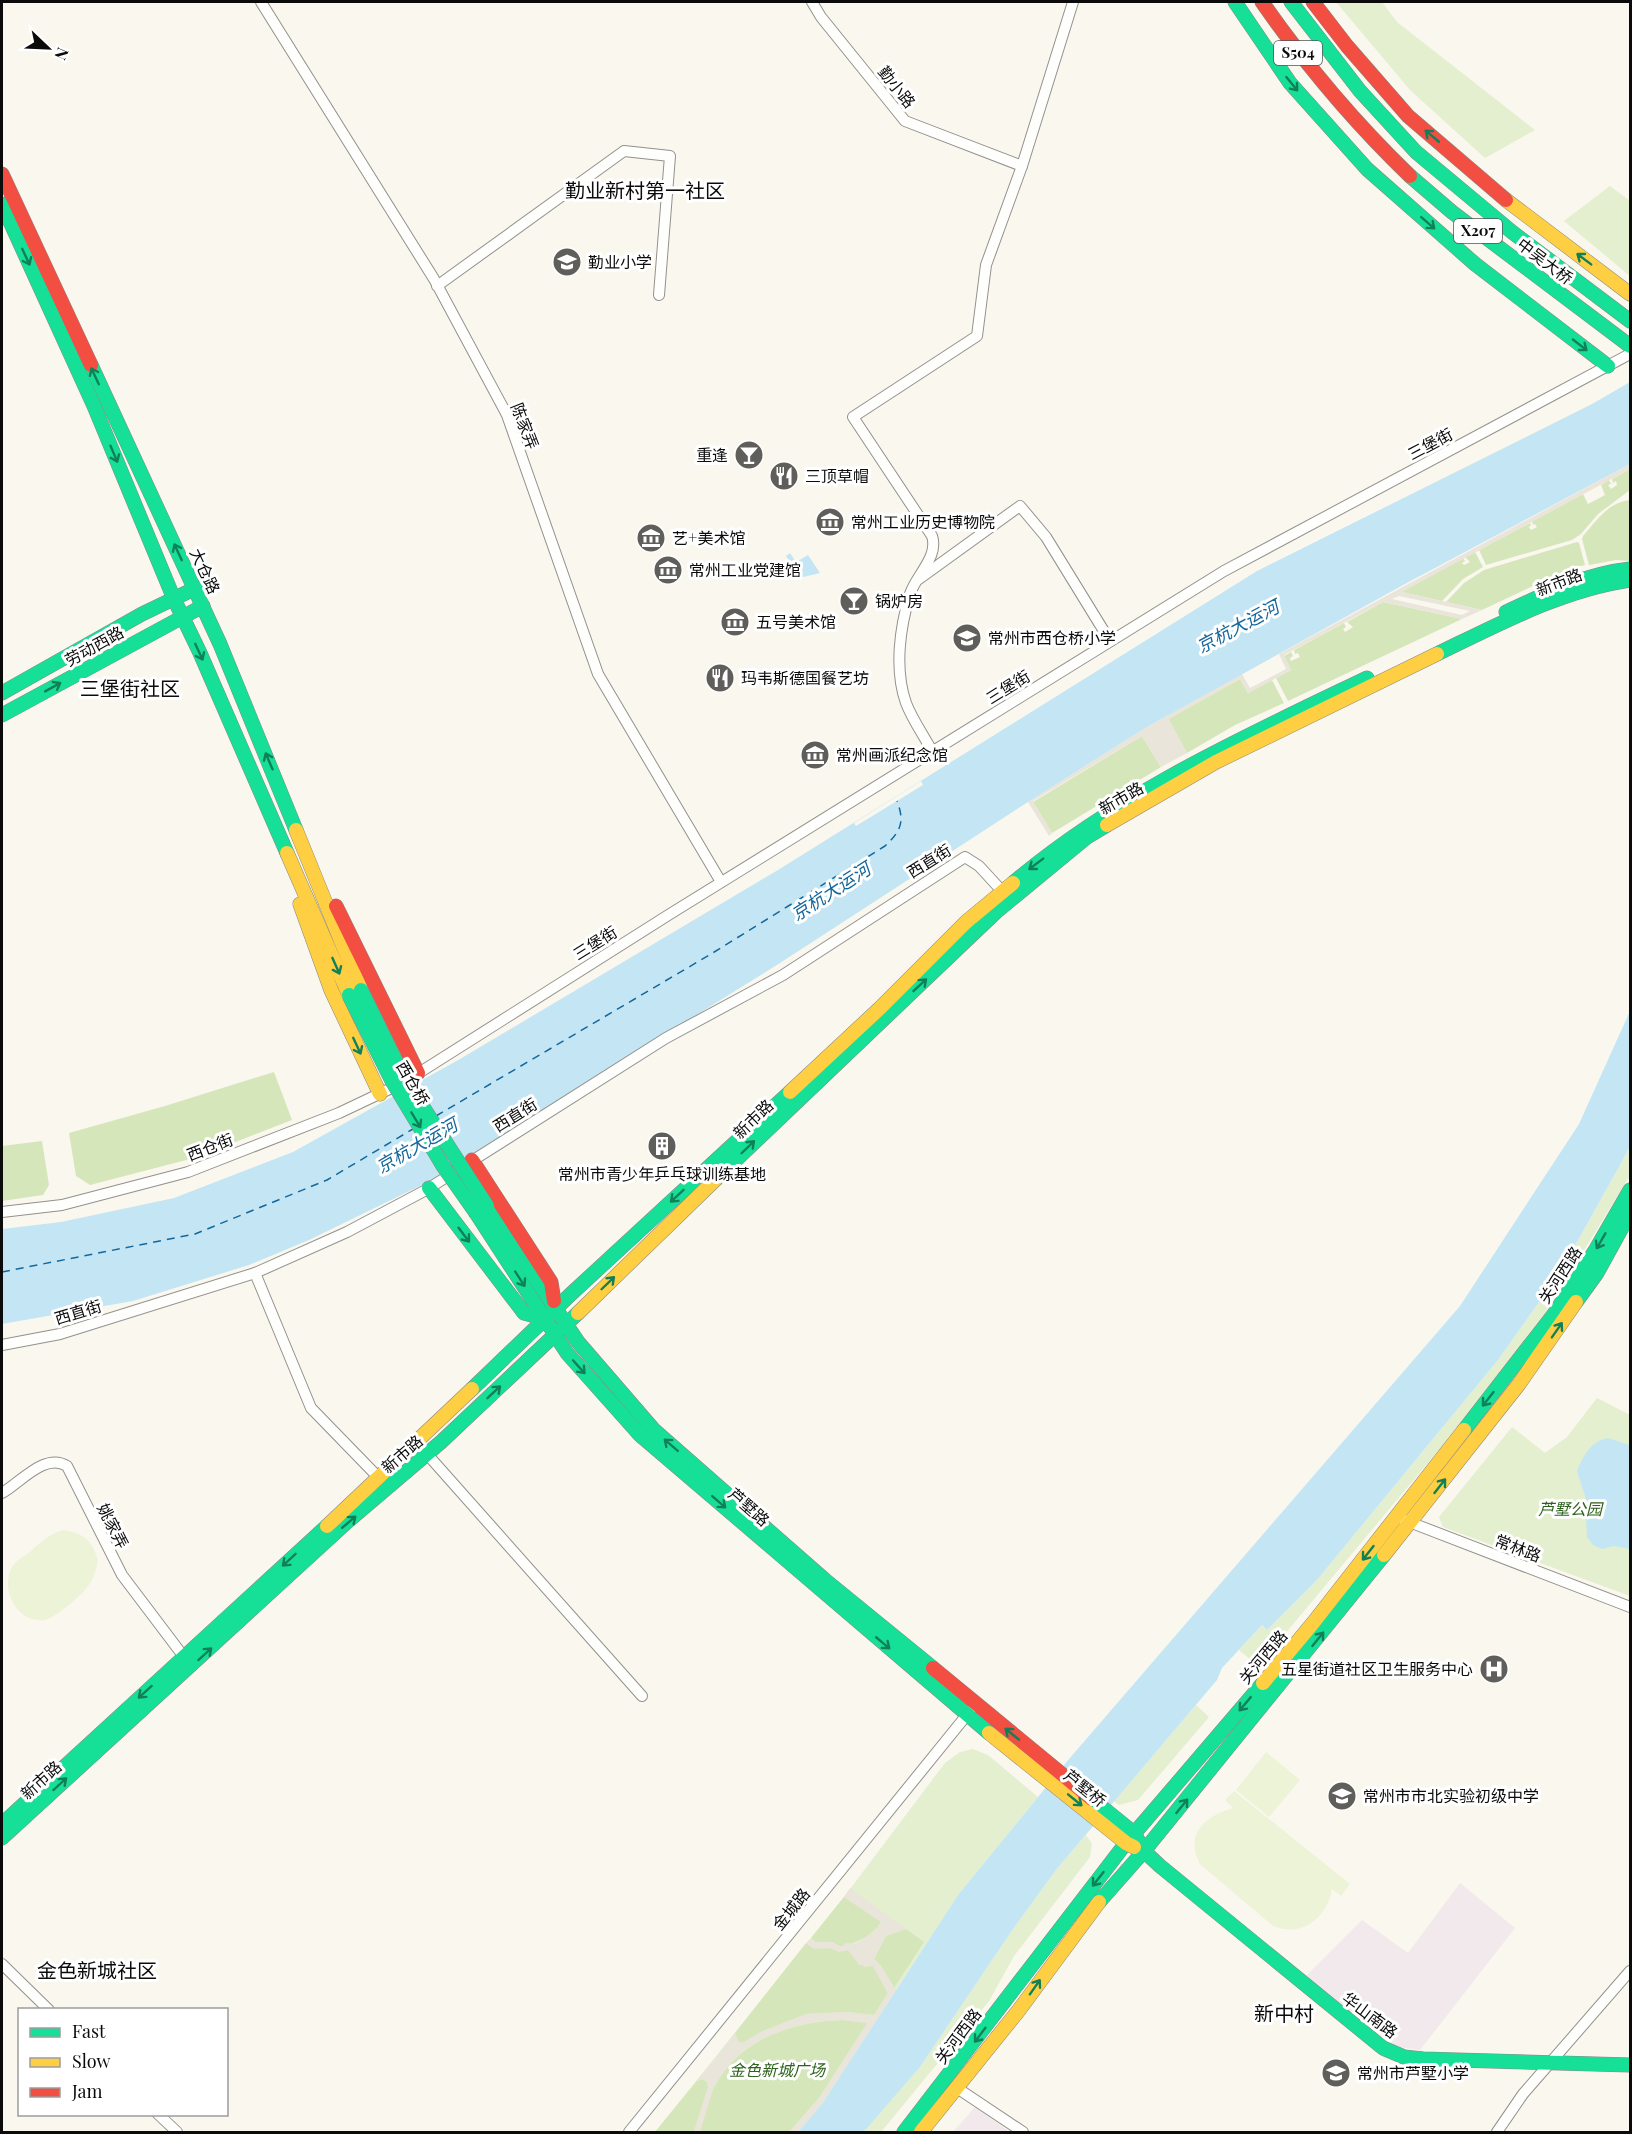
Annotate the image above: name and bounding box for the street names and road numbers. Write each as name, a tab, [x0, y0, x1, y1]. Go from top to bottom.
road number: S504	[1274, 41, 1322, 65]
street label: 勤小路	[874, 61, 921, 112]
road number: X207	[1454, 219, 1502, 243]
street label: 中吴大桥	[1513, 233, 1577, 288]
street label: 陈家弄	[507, 400, 544, 452]
street label: 三堡街	[1404, 423, 1456, 464]
street label: 大仓路	[186, 545, 225, 597]
street label: 新市路	[1533, 563, 1585, 600]
street label: 劳动西路	[61, 621, 127, 670]
street label: 三堡街	[982, 665, 1034, 708]
street label: 新市路	[1095, 776, 1147, 819]
street label: 西直街	[903, 839, 955, 882]
street label: 三堡街	[569, 921, 621, 964]
street label: 西仓桥	[392, 1057, 435, 1109]
street label: 西直街	[489, 1093, 541, 1136]
street label: 新市路	[728, 1094, 777, 1143]
street label: 西仓街	[184, 1128, 236, 1165]
street label: 关河西路	[1533, 1242, 1586, 1307]
street label: 西直街	[52, 1294, 104, 1329]
street label: 新市路	[377, 1430, 427, 1477]
street label: 芦墅路	[724, 1483, 774, 1530]
street label: 姚家弄	[93, 1500, 134, 1552]
street label: 常林路	[1492, 1529, 1544, 1566]
street label: 关河西路	[1234, 1625, 1291, 1688]
street label: 新市路	[16, 1756, 66, 1803]
street label: 芦墅桥	[1060, 1764, 1111, 1811]
street label: 金城路	[767, 1883, 814, 1934]
street label: 华山南路	[1338, 1987, 1402, 2042]
street label: 关河西路	[930, 2004, 985, 2068]

